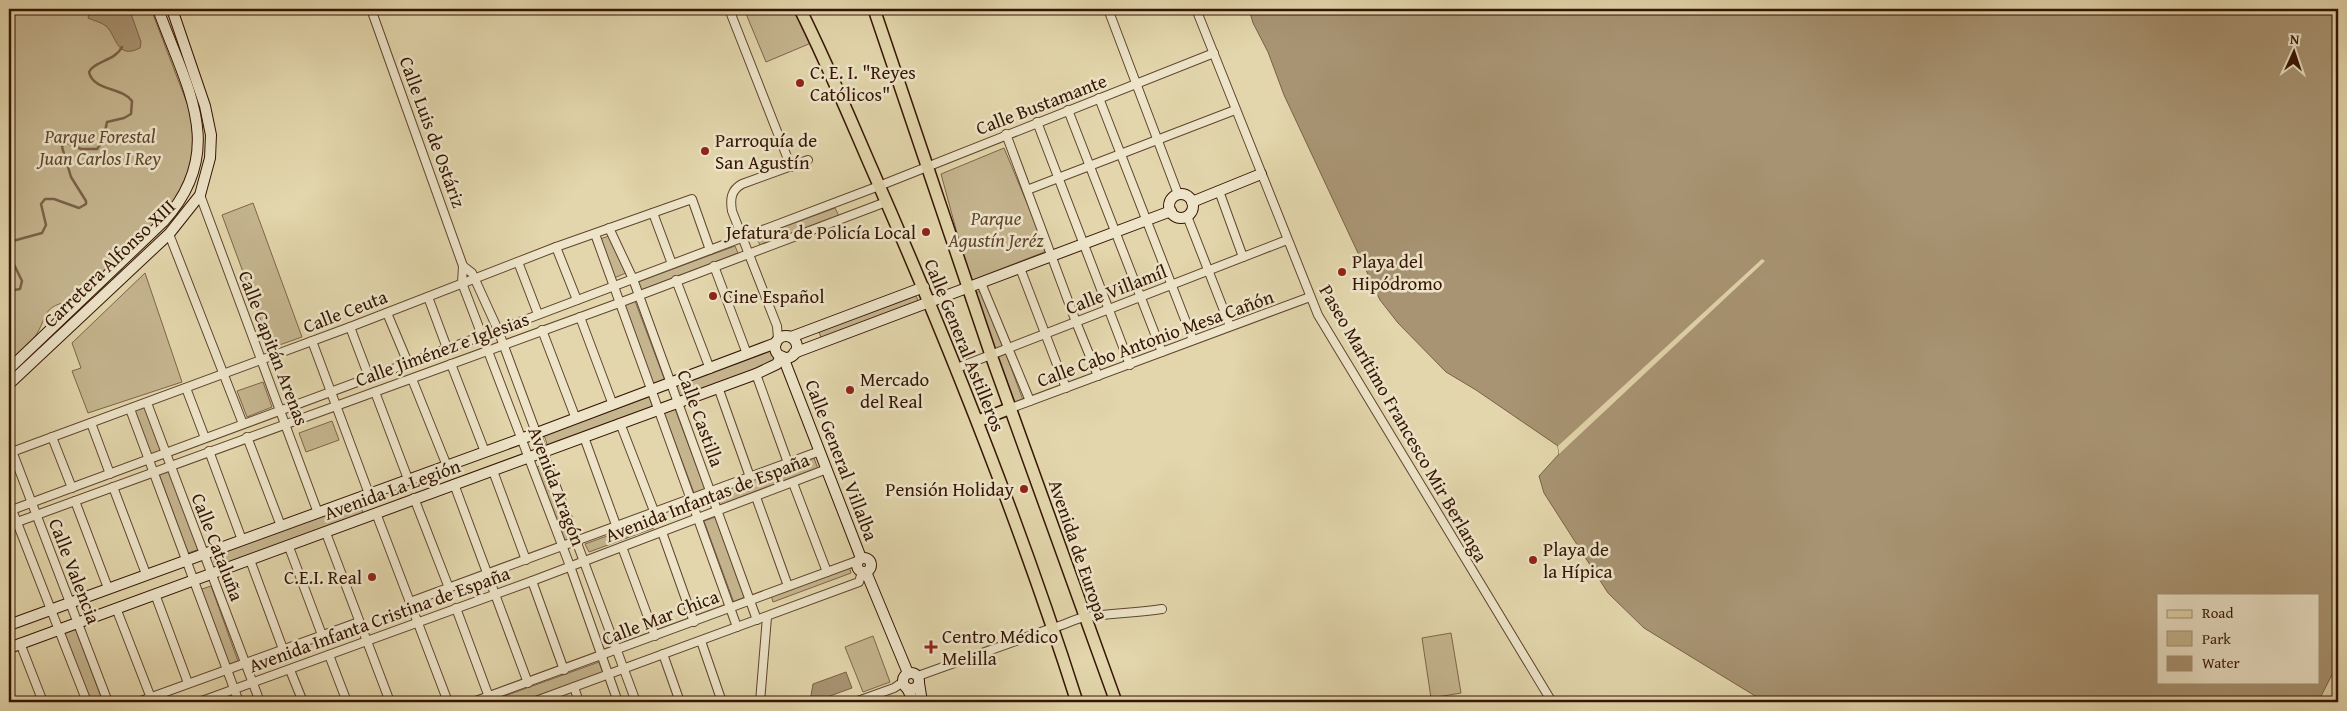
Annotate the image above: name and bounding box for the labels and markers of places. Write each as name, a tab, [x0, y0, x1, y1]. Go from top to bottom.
place label: C. E. I. "Reyes Católicos"	[810, 58, 916, 108]
marker: C. E. I. "Reyes Católicos"	[794, 77, 806, 89]
place label: Parroquía de San Agustín	[715, 126, 817, 176]
marker: Parroquía de San Agustín	[699, 145, 711, 157]
place label: Jefatura de Policía Local	[724, 218, 916, 246]
marker: Jefatura de Policía Local	[920, 226, 932, 238]
place label: Playa del Hipódromo	[1352, 247, 1442, 297]
marker: Playa del Hipódromo	[1336, 266, 1348, 278]
place label: Cine Español	[723, 282, 825, 310]
marker: Cine Español	[707, 290, 719, 302]
place label: Mercado del Real	[860, 365, 929, 415]
marker: Mercado del Real	[844, 384, 856, 396]
place label: Pensión Holiday	[885, 475, 1015, 503]
marker: Pensión Holiday	[1018, 483, 1030, 495]
place label: Playa de la Hípica	[1543, 535, 1612, 585]
marker: Playa de la Hípica	[1527, 554, 1539, 566]
place label: C.E.I. Real	[284, 563, 362, 591]
marker: C.E.I. Real	[366, 571, 378, 583]
place label: Centro Médico Melilla	[942, 622, 1058, 672]
marker: Centro Médico Melilla	[924, 640, 938, 654]

